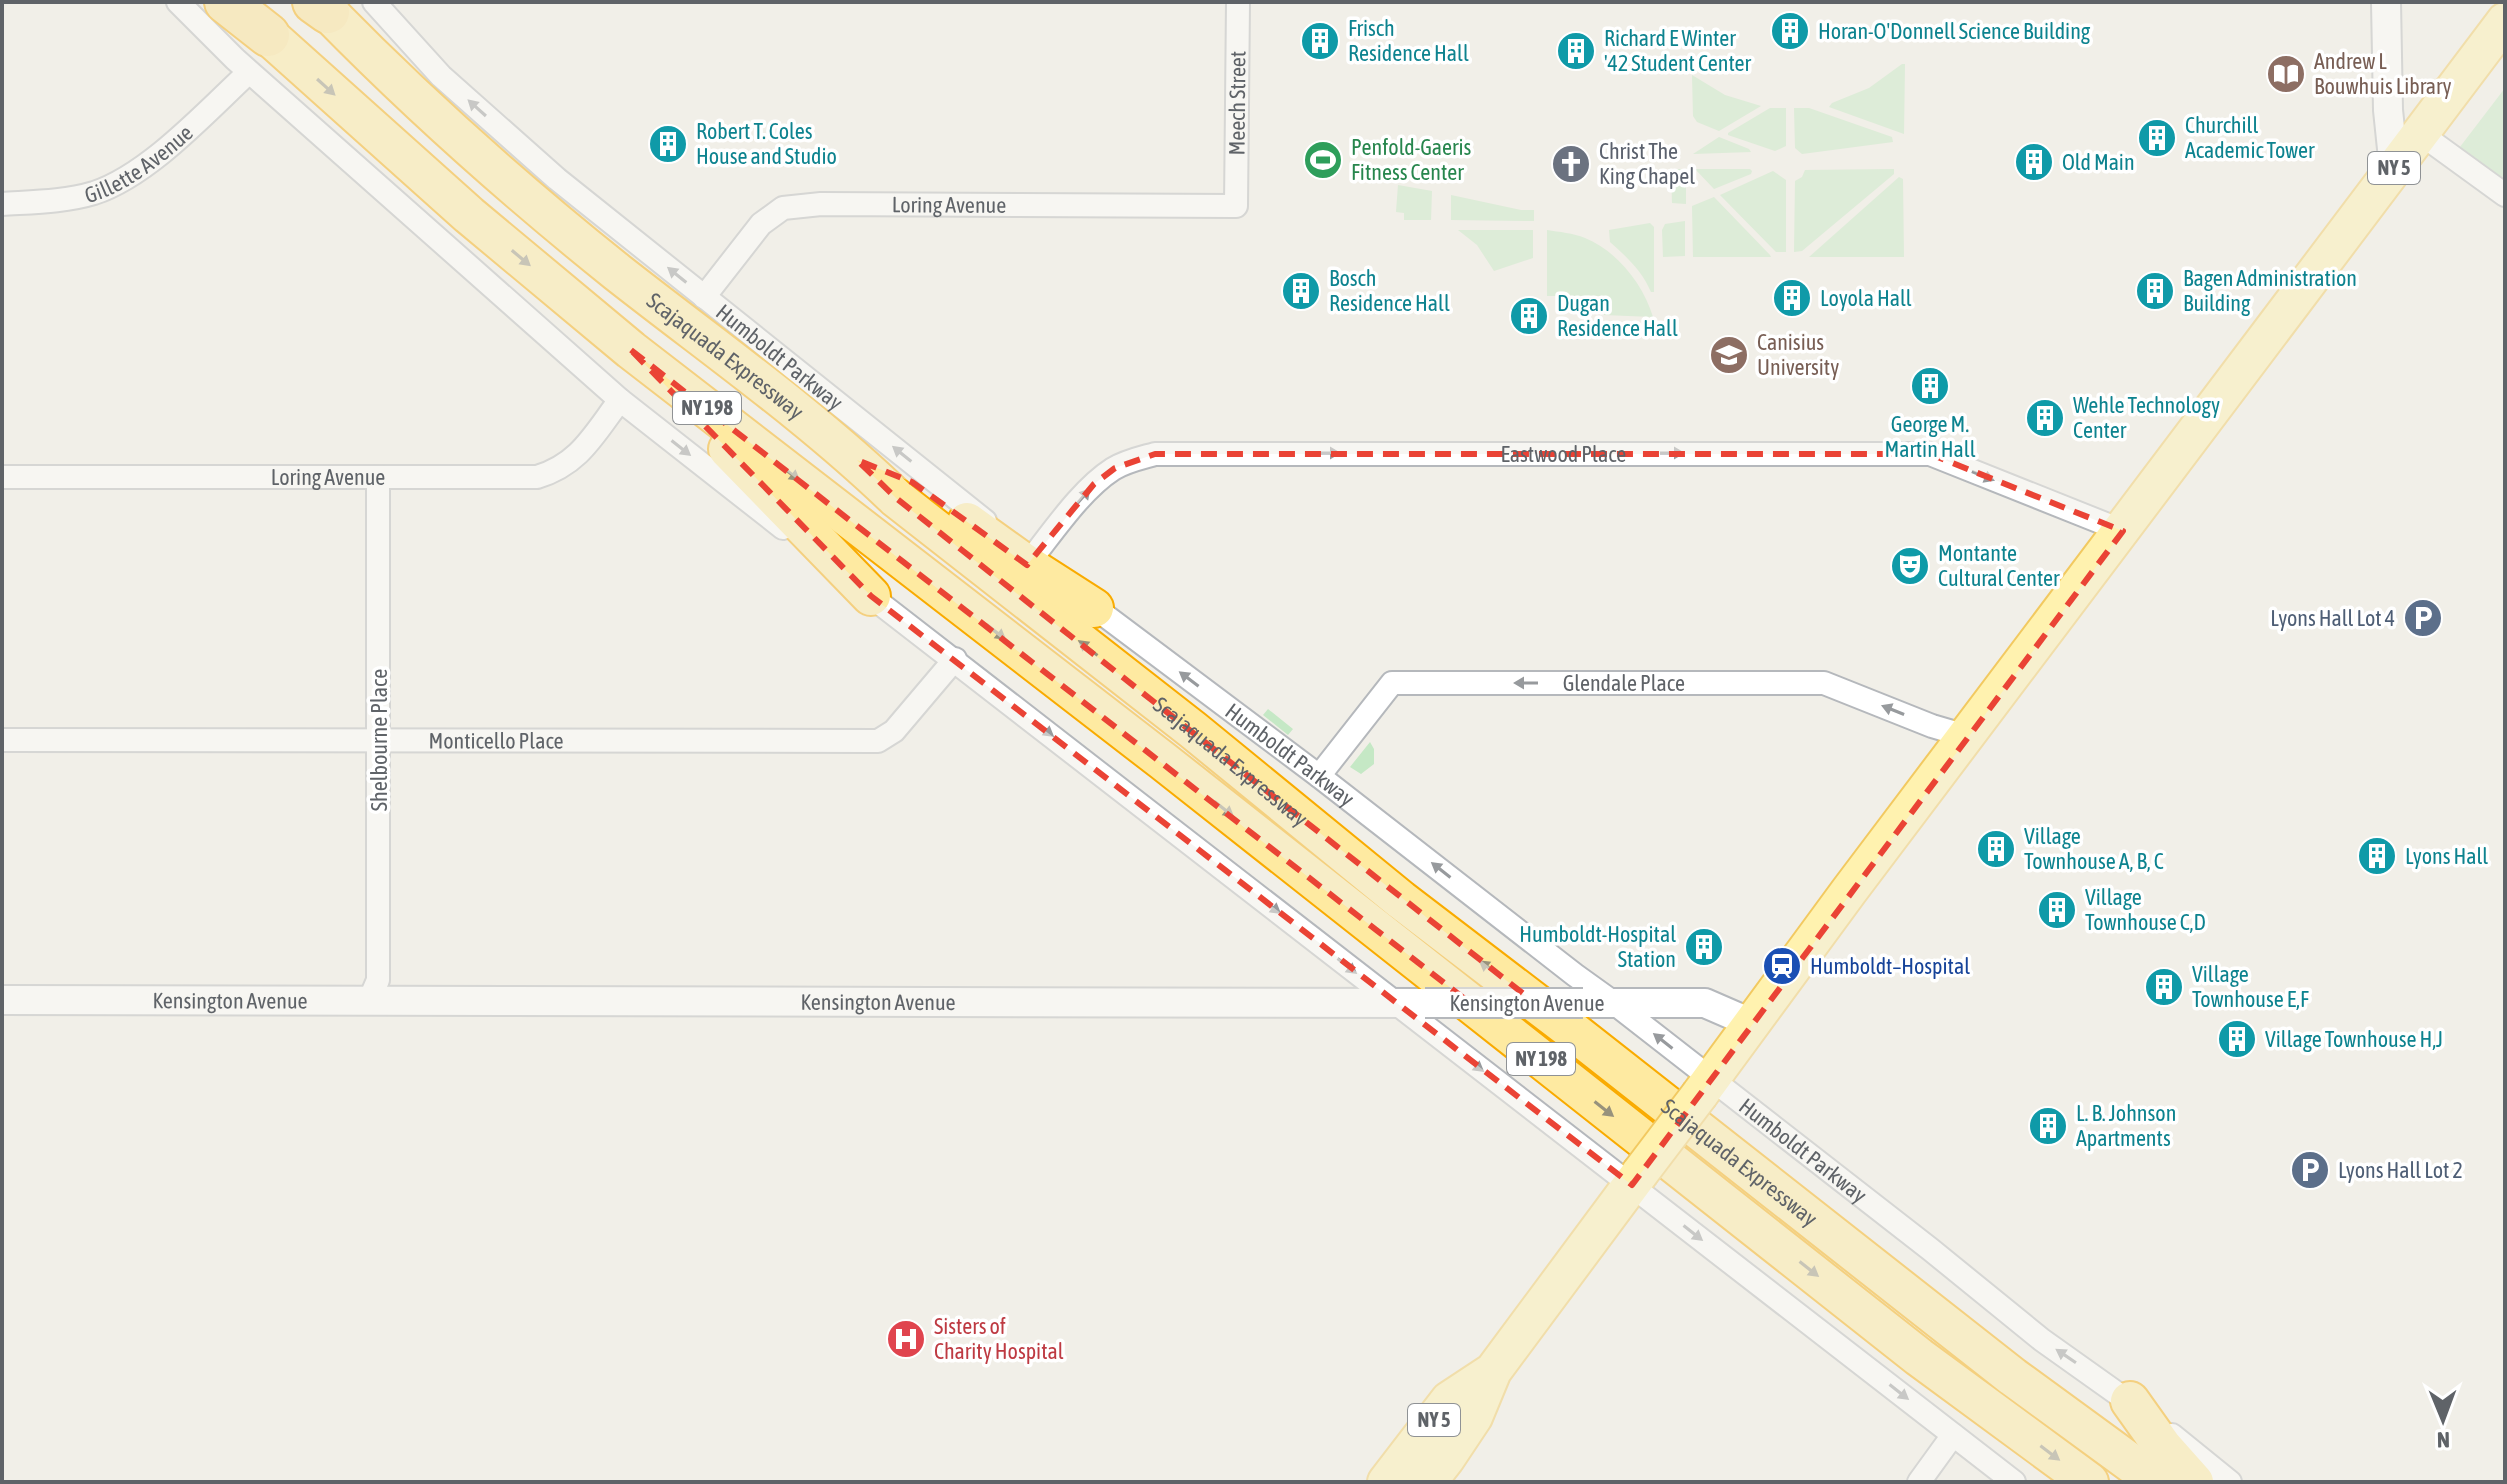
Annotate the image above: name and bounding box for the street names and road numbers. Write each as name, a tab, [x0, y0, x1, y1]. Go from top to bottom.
street label: Meech Street	[1223, 51, 1251, 156]
street label: Gillette Avenue	[82, 119, 198, 208]
road number: NY 5	[2368, 152, 2420, 184]
street label: Loring Avenue	[892, 191, 1006, 218]
street label: Scajaquada Expressway	[642, 287, 809, 425]
street label: Humboldt Parkway	[711, 299, 848, 415]
road number: NY 198	[673, 392, 741, 424]
street label: Eastwood Place	[1500, 441, 1626, 467]
street label: Loring Avenue	[271, 464, 385, 490]
street label: Shelbourne Place	[366, 669, 392, 811]
street label: Glendale Place	[1563, 670, 1685, 696]
street label: Scajaquada Expressway	[1148, 691, 1313, 831]
street label: Humboldt Parkway	[1221, 698, 1360, 812]
street label: Monticello Place	[428, 727, 564, 754]
street label: Kensington Avenue	[152, 987, 308, 1014]
street label: Kensington Avenue	[800, 989, 956, 1015]
street label: Kensington Avenue	[1450, 990, 1605, 1016]
road number: NY 198	[1507, 1043, 1575, 1075]
street label: Scajaquada Expressway	[1656, 1093, 1823, 1231]
street label: Humboldt Parkway	[1734, 1093, 1872, 1208]
road number: NY 5	[1408, 1404, 1460, 1436]

